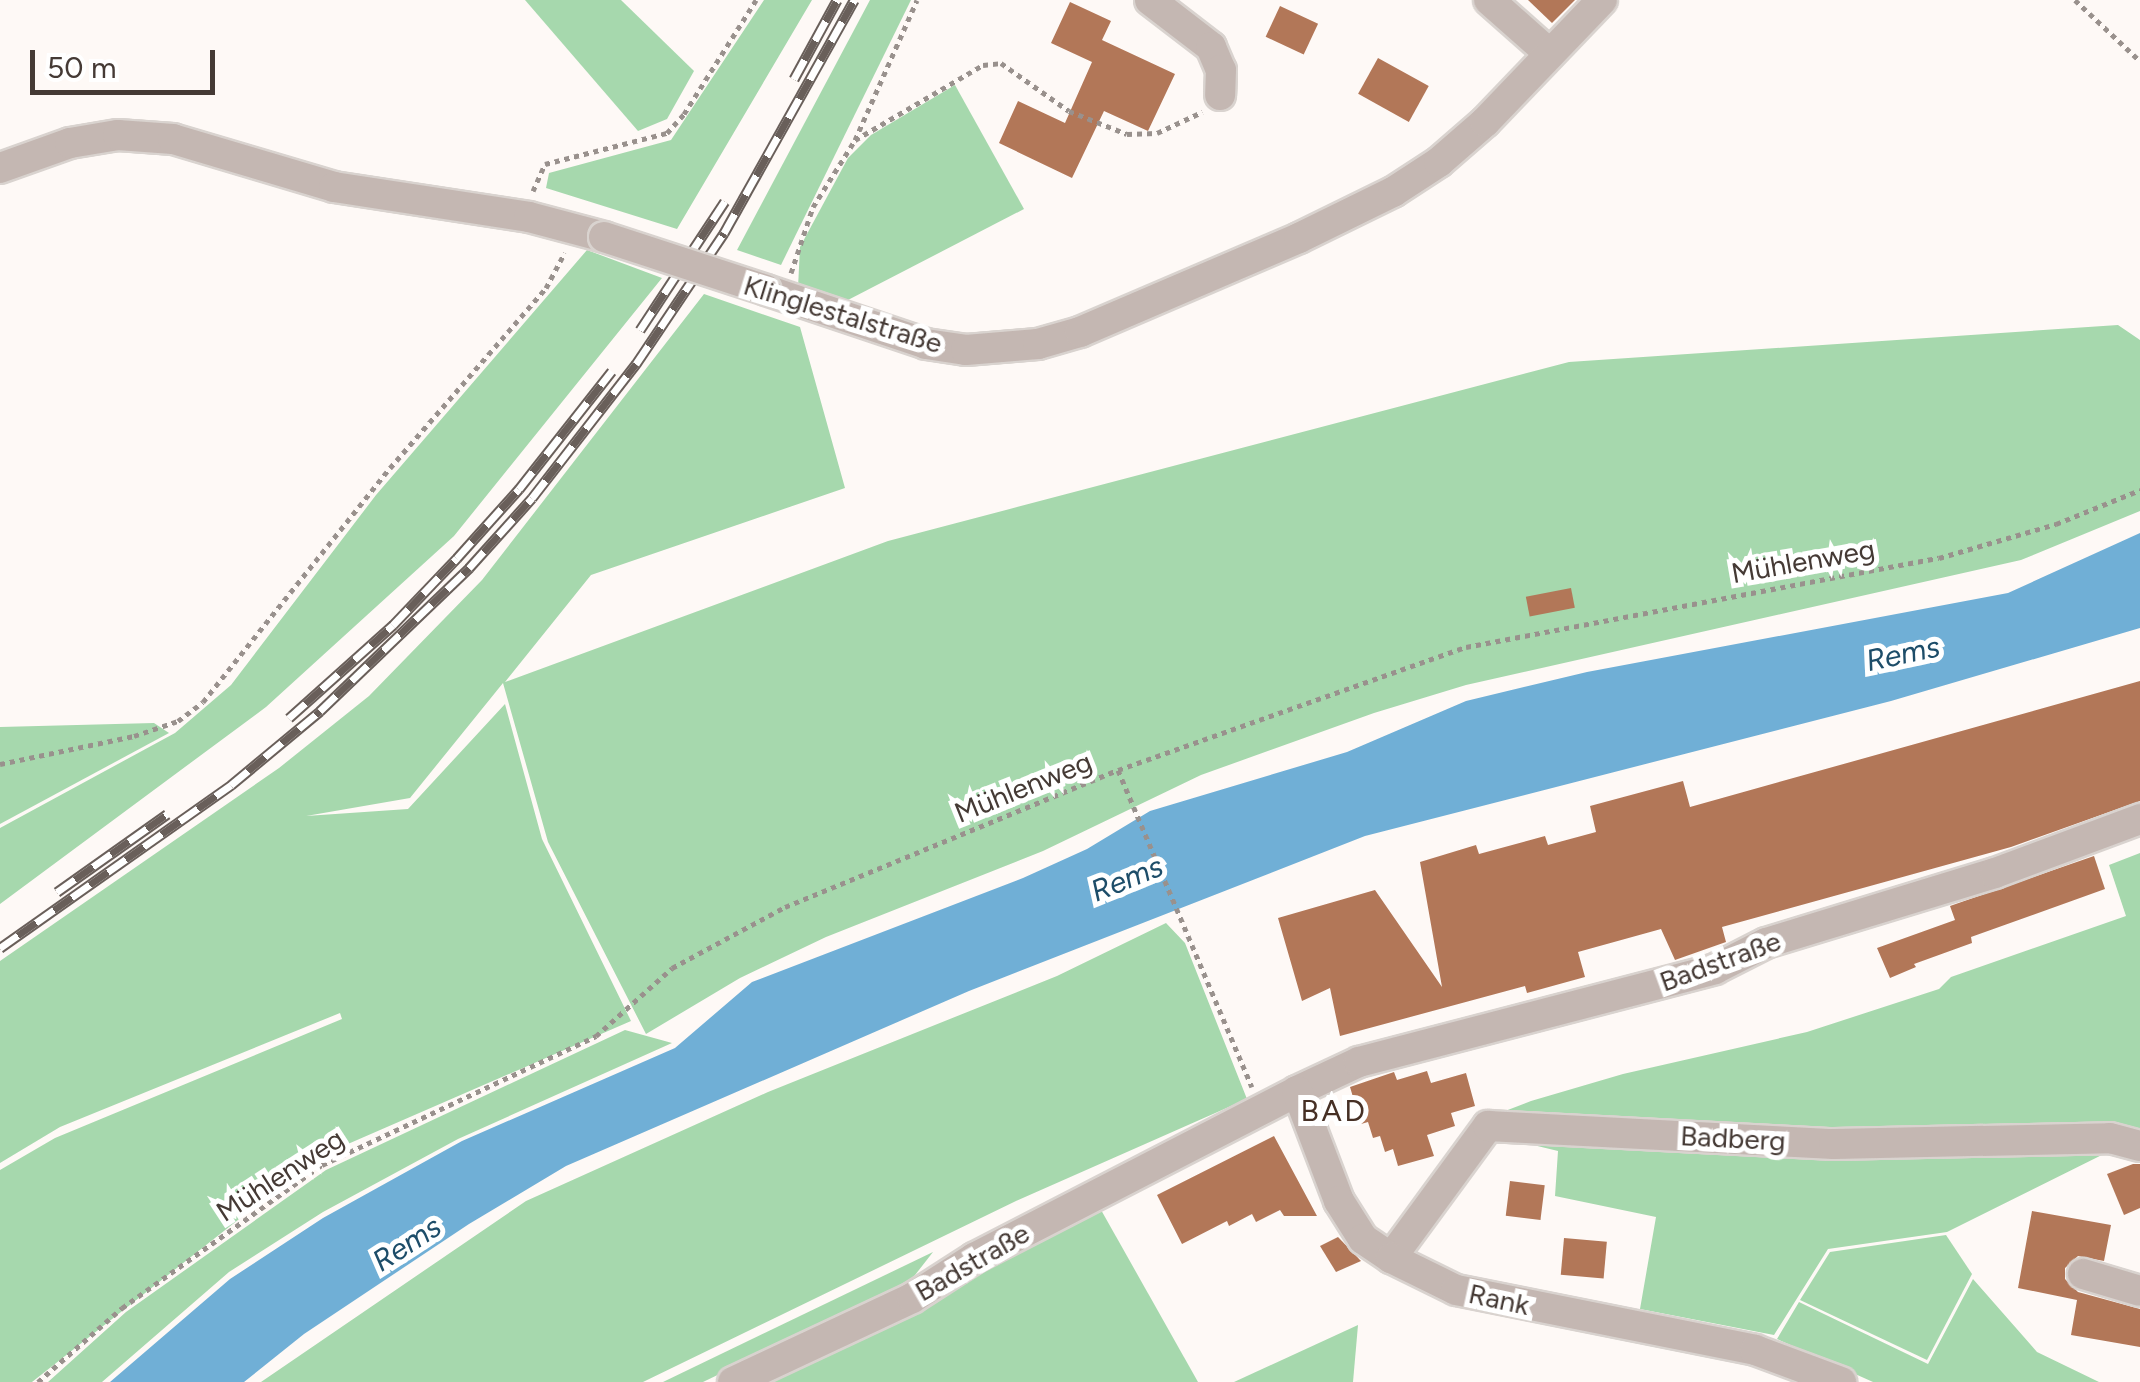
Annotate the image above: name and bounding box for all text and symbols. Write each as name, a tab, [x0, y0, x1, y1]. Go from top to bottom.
scale bar	[35, 30, 220, 92]
text: 50 m	[47, 49, 116, 86]
street label: Klinglestalstraße	[740, 268, 946, 360]
street label: Mühlenweg	[1729, 532, 1877, 590]
water label: Rems	[1863, 629, 1943, 679]
street label: Mühlenweg	[949, 744, 1097, 830]
water label: Rems	[1086, 848, 1168, 910]
street label: Badstraße	[1655, 924, 1785, 998]
district label: BAD	[1301, 1093, 1367, 1129]
street label: Badberg	[1679, 1118, 1787, 1158]
street label: Mühlenweg	[210, 1121, 350, 1229]
water label: Rems	[366, 1209, 448, 1279]
street label: Badstraße	[909, 1216, 1035, 1308]
street label: Rank	[1466, 1276, 1532, 1322]

